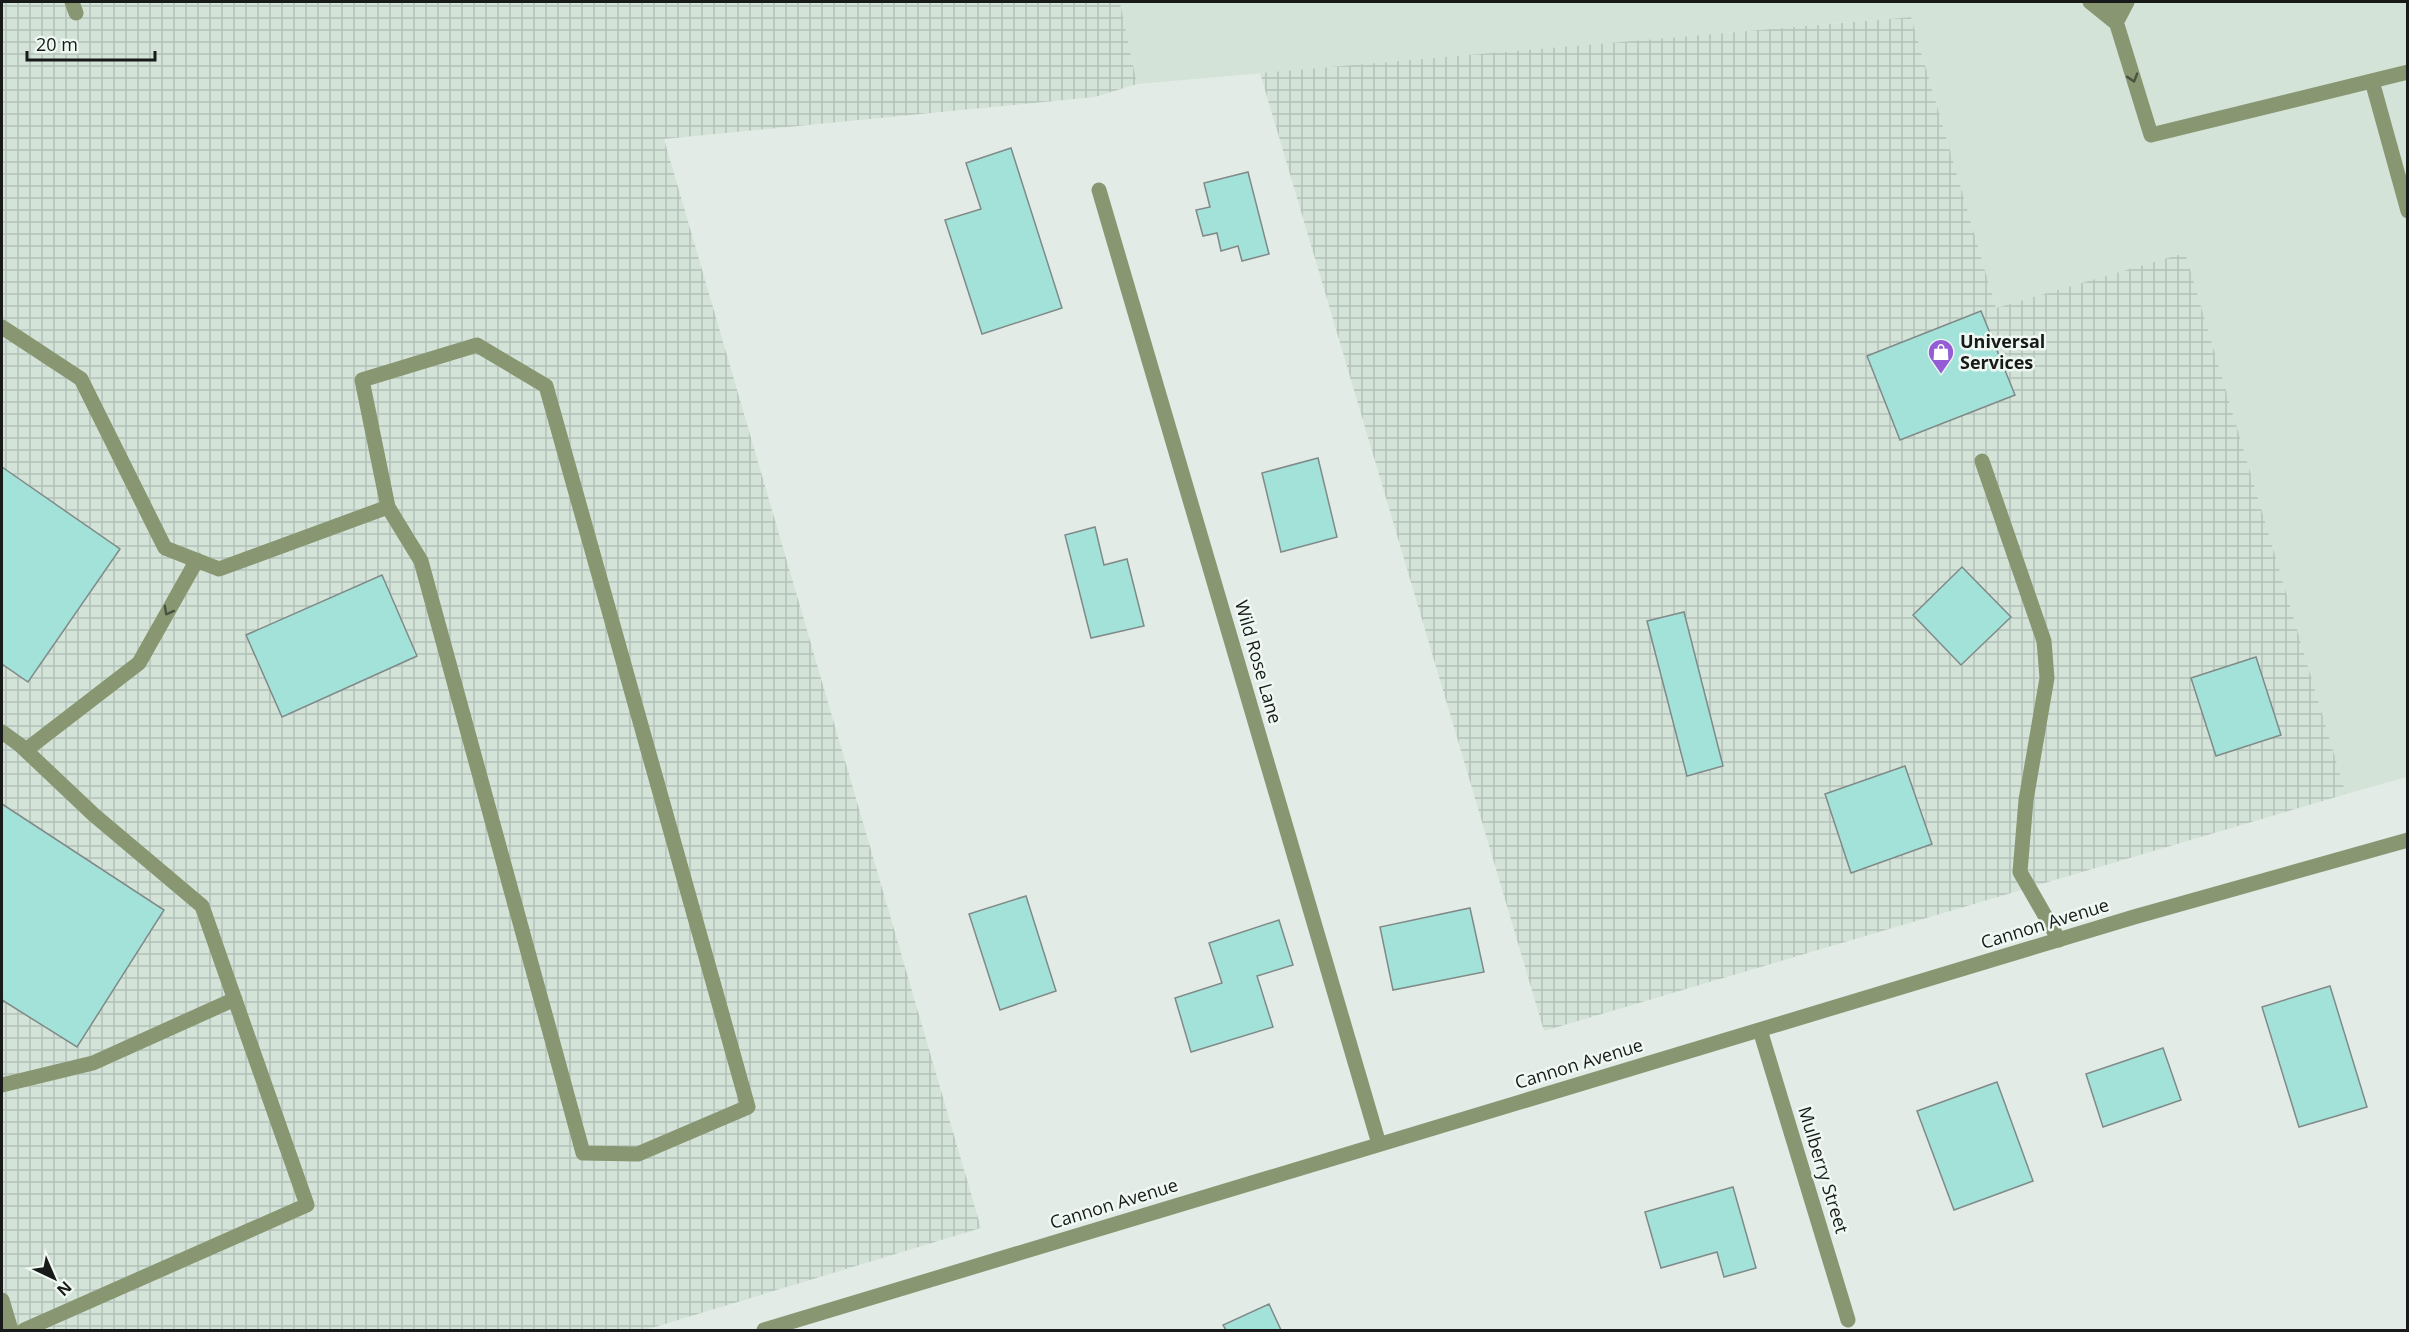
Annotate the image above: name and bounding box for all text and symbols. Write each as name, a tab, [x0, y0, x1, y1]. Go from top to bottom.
scale bar	[27, 24, 154, 62]
text: 20 m	[36, 32, 78, 56]
one-way arrow	[2126, 72, 2139, 83]
place label: Universal Services	[1960, 329, 2045, 374]
shop icon: Universal Services	[1926, 337, 1956, 375]
street label: Wild Rose Lane	[1230, 597, 1288, 726]
one-way arrow	[164, 605, 175, 615]
street label: Cannon Avenue	[1978, 892, 2112, 954]
street label: Cannon Avenue	[1512, 1032, 1646, 1094]
street label: Mulberry Street	[1793, 1103, 1855, 1236]
street label: Cannon Avenue	[1047, 1172, 1181, 1234]
north arrow	[24, 1248, 84, 1308]
text: N	[52, 1276, 77, 1301]

